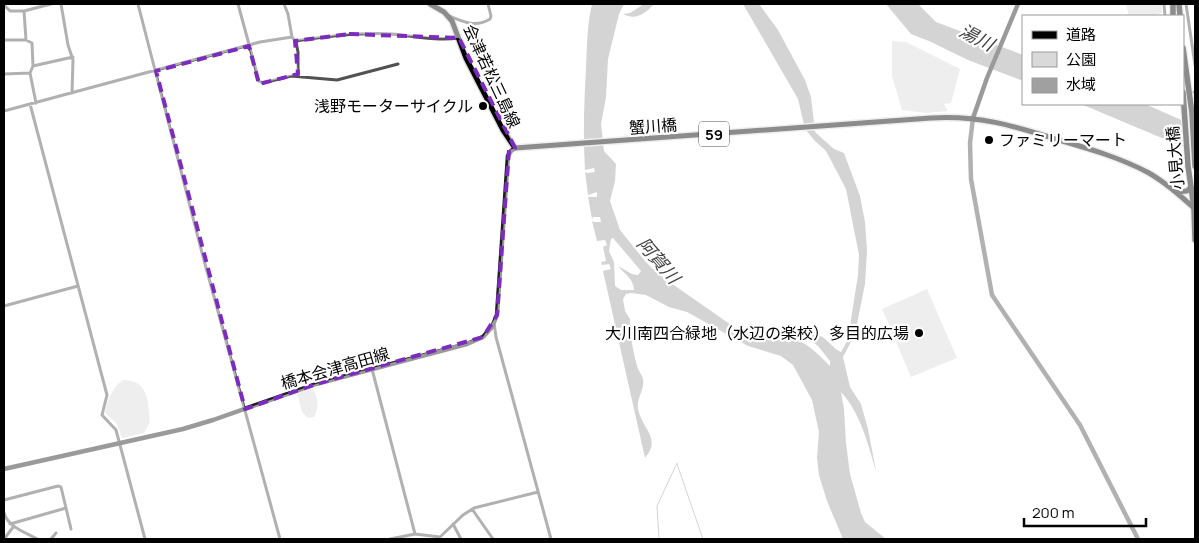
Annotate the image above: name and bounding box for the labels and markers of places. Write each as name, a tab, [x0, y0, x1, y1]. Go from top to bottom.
place label: 浅野モーターサイクル	[314, 95, 473, 117]
marker: 浅野モーターサイクル	[477, 100, 489, 112]
place label: ファミリーマート	[999, 129, 1127, 151]
marker: ファミリーマート	[983, 134, 995, 146]
place label: 大川南四合緑地（水辺の楽校）多目的広場	[605, 322, 909, 344]
marker: 大川南四合緑地（水辺の楽校）多目的広場	[913, 327, 925, 339]

